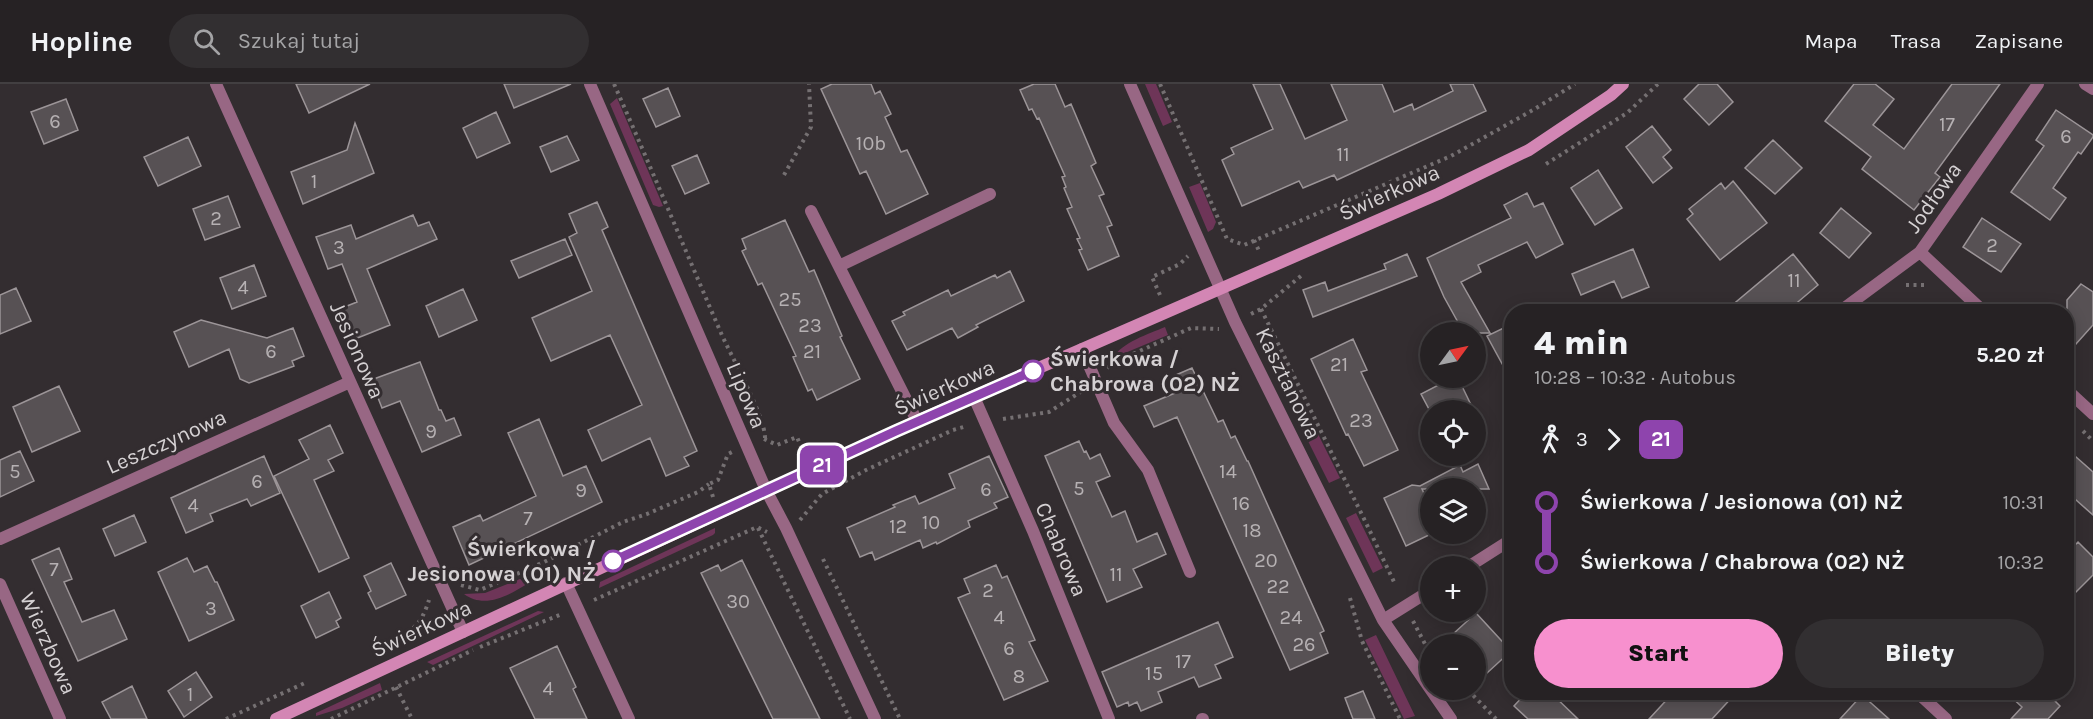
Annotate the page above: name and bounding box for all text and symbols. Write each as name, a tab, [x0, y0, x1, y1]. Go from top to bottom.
search box	[169, 14, 589, 68]
text: Hopline	[30, 25, 133, 58]
icon: search	[190, 25, 223, 58]
text: Szukaj tutaj	[238, 28, 360, 54]
text: Mapa	[1805, 29, 1858, 53]
text: Trasa	[1891, 29, 1941, 53]
text: Zapisane	[1974, 29, 2063, 53]
house number: 6	[49, 110, 61, 133]
house number: 17	[1939, 113, 1956, 136]
house number: 6	[2060, 125, 2072, 148]
house number: 10b	[856, 132, 886, 155]
house number: 11	[1336, 143, 1350, 166]
street label: Jodłowa	[1900, 157, 1967, 238]
street label: Świerkowa	[1335, 158, 1444, 227]
house number: 1	[311, 170, 317, 193]
house number: 2	[210, 207, 222, 230]
house number: 2	[1986, 234, 1998, 257]
house number: 3	[333, 236, 345, 259]
house number: 11	[1787, 269, 1801, 292]
house number: 4	[237, 276, 249, 299]
house number: 25	[779, 288, 801, 311]
street label: Jesionowa	[324, 298, 390, 403]
house number: 23	[798, 314, 822, 337]
north arrow	[1420, 322, 1486, 388]
map controls	[1420, 322, 1486, 700]
street label: Kasztanowa	[1250, 323, 1326, 444]
text: 4 min	[1534, 324, 1629, 362]
house number: 6	[265, 340, 277, 363]
house number: 21	[803, 340, 821, 363]
text: 5.20 zł	[1976, 342, 2044, 368]
place label: Świerkowa / Chabrowa (02) NŻ	[1050, 345, 1240, 397]
street label: Świerkowa	[890, 353, 999, 422]
house number: 21	[1330, 353, 1348, 376]
street label: Lipowa	[720, 358, 772, 433]
marker: Świerkowa / Chabrowa (02) NŻ	[1022, 360, 1044, 382]
text: 10:28 – 10:32 · Autobus	[1534, 366, 1736, 389]
button: locate	[1420, 400, 1486, 466]
street label: Leszczynowa	[102, 404, 231, 480]
house number: 23	[1349, 409, 1373, 432]
house number: 9	[425, 420, 437, 443]
icon: walk	[1534, 423, 1567, 456]
icon: forward	[1597, 423, 1630, 456]
text: 21	[1651, 427, 1671, 451]
text: 3	[1576, 428, 1588, 451]
line badge: 21	[795, 446, 849, 484]
text: 21	[812, 453, 832, 477]
house number: 5	[9, 460, 21, 483]
house number: 14	[1219, 460, 1237, 483]
house number: 6	[251, 470, 263, 493]
house number: 5	[1073, 477, 1085, 500]
house number: 6	[980, 478, 992, 501]
button: layers	[1420, 478, 1486, 544]
house number: 9	[575, 479, 587, 502]
text: Świerkowa / Jesionowa (01) NŻ	[1580, 489, 1903, 515]
text: 10:31	[2002, 491, 2044, 514]
house number: 16	[1232, 492, 1250, 515]
house number: 4	[187, 494, 199, 517]
street label: Chabrowa	[1030, 498, 1093, 600]
house number: 7	[523, 507, 533, 530]
house number: 10	[922, 511, 940, 534]
house number: 12	[889, 515, 907, 538]
house number: 18	[1243, 519, 1261, 542]
place label: Świerkowa / Jesionowa (01) NŻ	[408, 535, 596, 587]
house number: 20	[1254, 549, 1278, 572]
text: Świerkowa / Chabrowa (02) NŻ	[1580, 549, 1905, 575]
marker: Świerkowa / Jesionowa (01) NŻ	[602, 550, 624, 572]
text: 10:32	[1998, 551, 2044, 574]
button: +	[1420, 556, 1486, 622]
house number: 7	[49, 558, 59, 581]
house number: 11	[1109, 563, 1123, 586]
house number: 22	[1266, 575, 1290, 598]
house number: 2	[982, 579, 994, 602]
street label: Wierzbowa	[14, 588, 82, 698]
house number: 30	[726, 590, 750, 613]
street label: Świerkowa	[367, 593, 476, 663]
house number: 3	[205, 597, 217, 620]
house number: 4	[993, 606, 1005, 629]
house number: 24	[1280, 606, 1302, 629]
button: Start	[1534, 619, 1783, 688]
button: Bilety	[1795, 619, 2044, 688]
house number: 26	[1292, 633, 1316, 656]
button: −	[1420, 634, 1486, 700]
house number: 6	[1003, 637, 1015, 660]
house number: 17	[1175, 650, 1192, 673]
house number: 15	[1145, 662, 1163, 685]
house number: 8	[1013, 665, 1025, 688]
house number: 4	[542, 677, 554, 700]
house number: 1	[187, 683, 193, 706]

